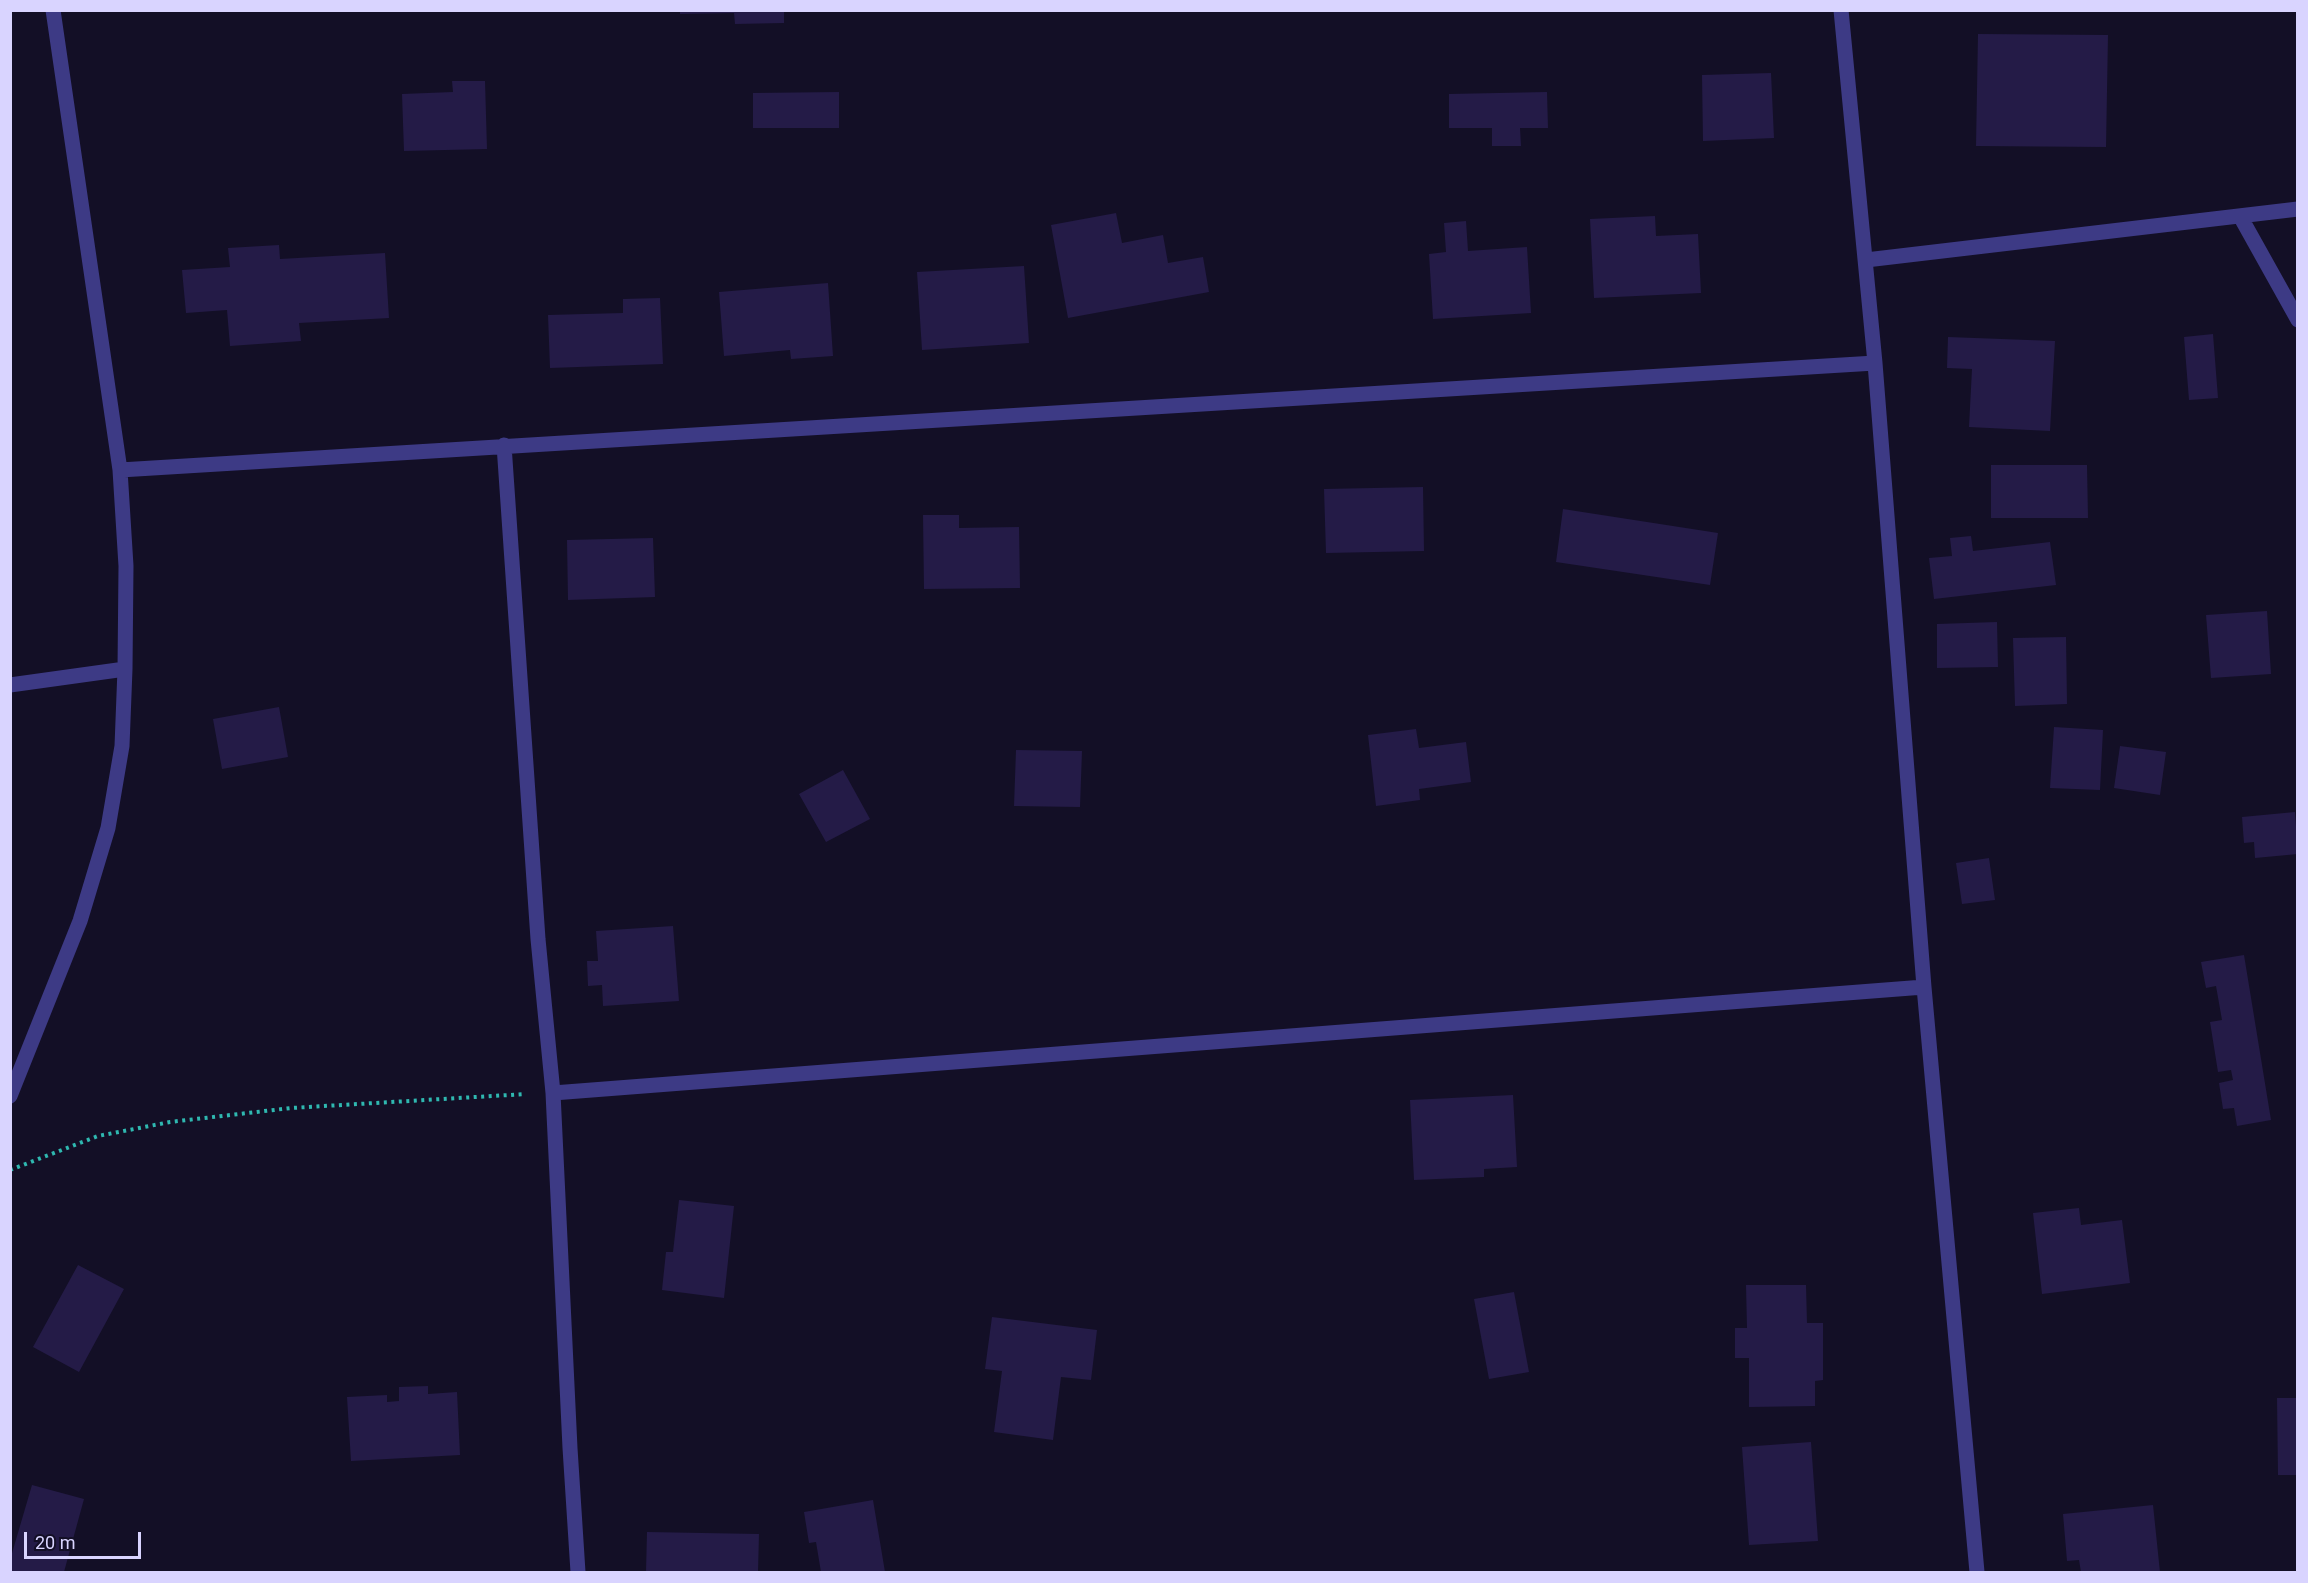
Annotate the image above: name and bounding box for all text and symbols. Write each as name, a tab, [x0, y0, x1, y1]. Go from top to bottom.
scale bar	[27, 1520, 144, 1558]
text: 20 m	[35, 1532, 75, 1553]

